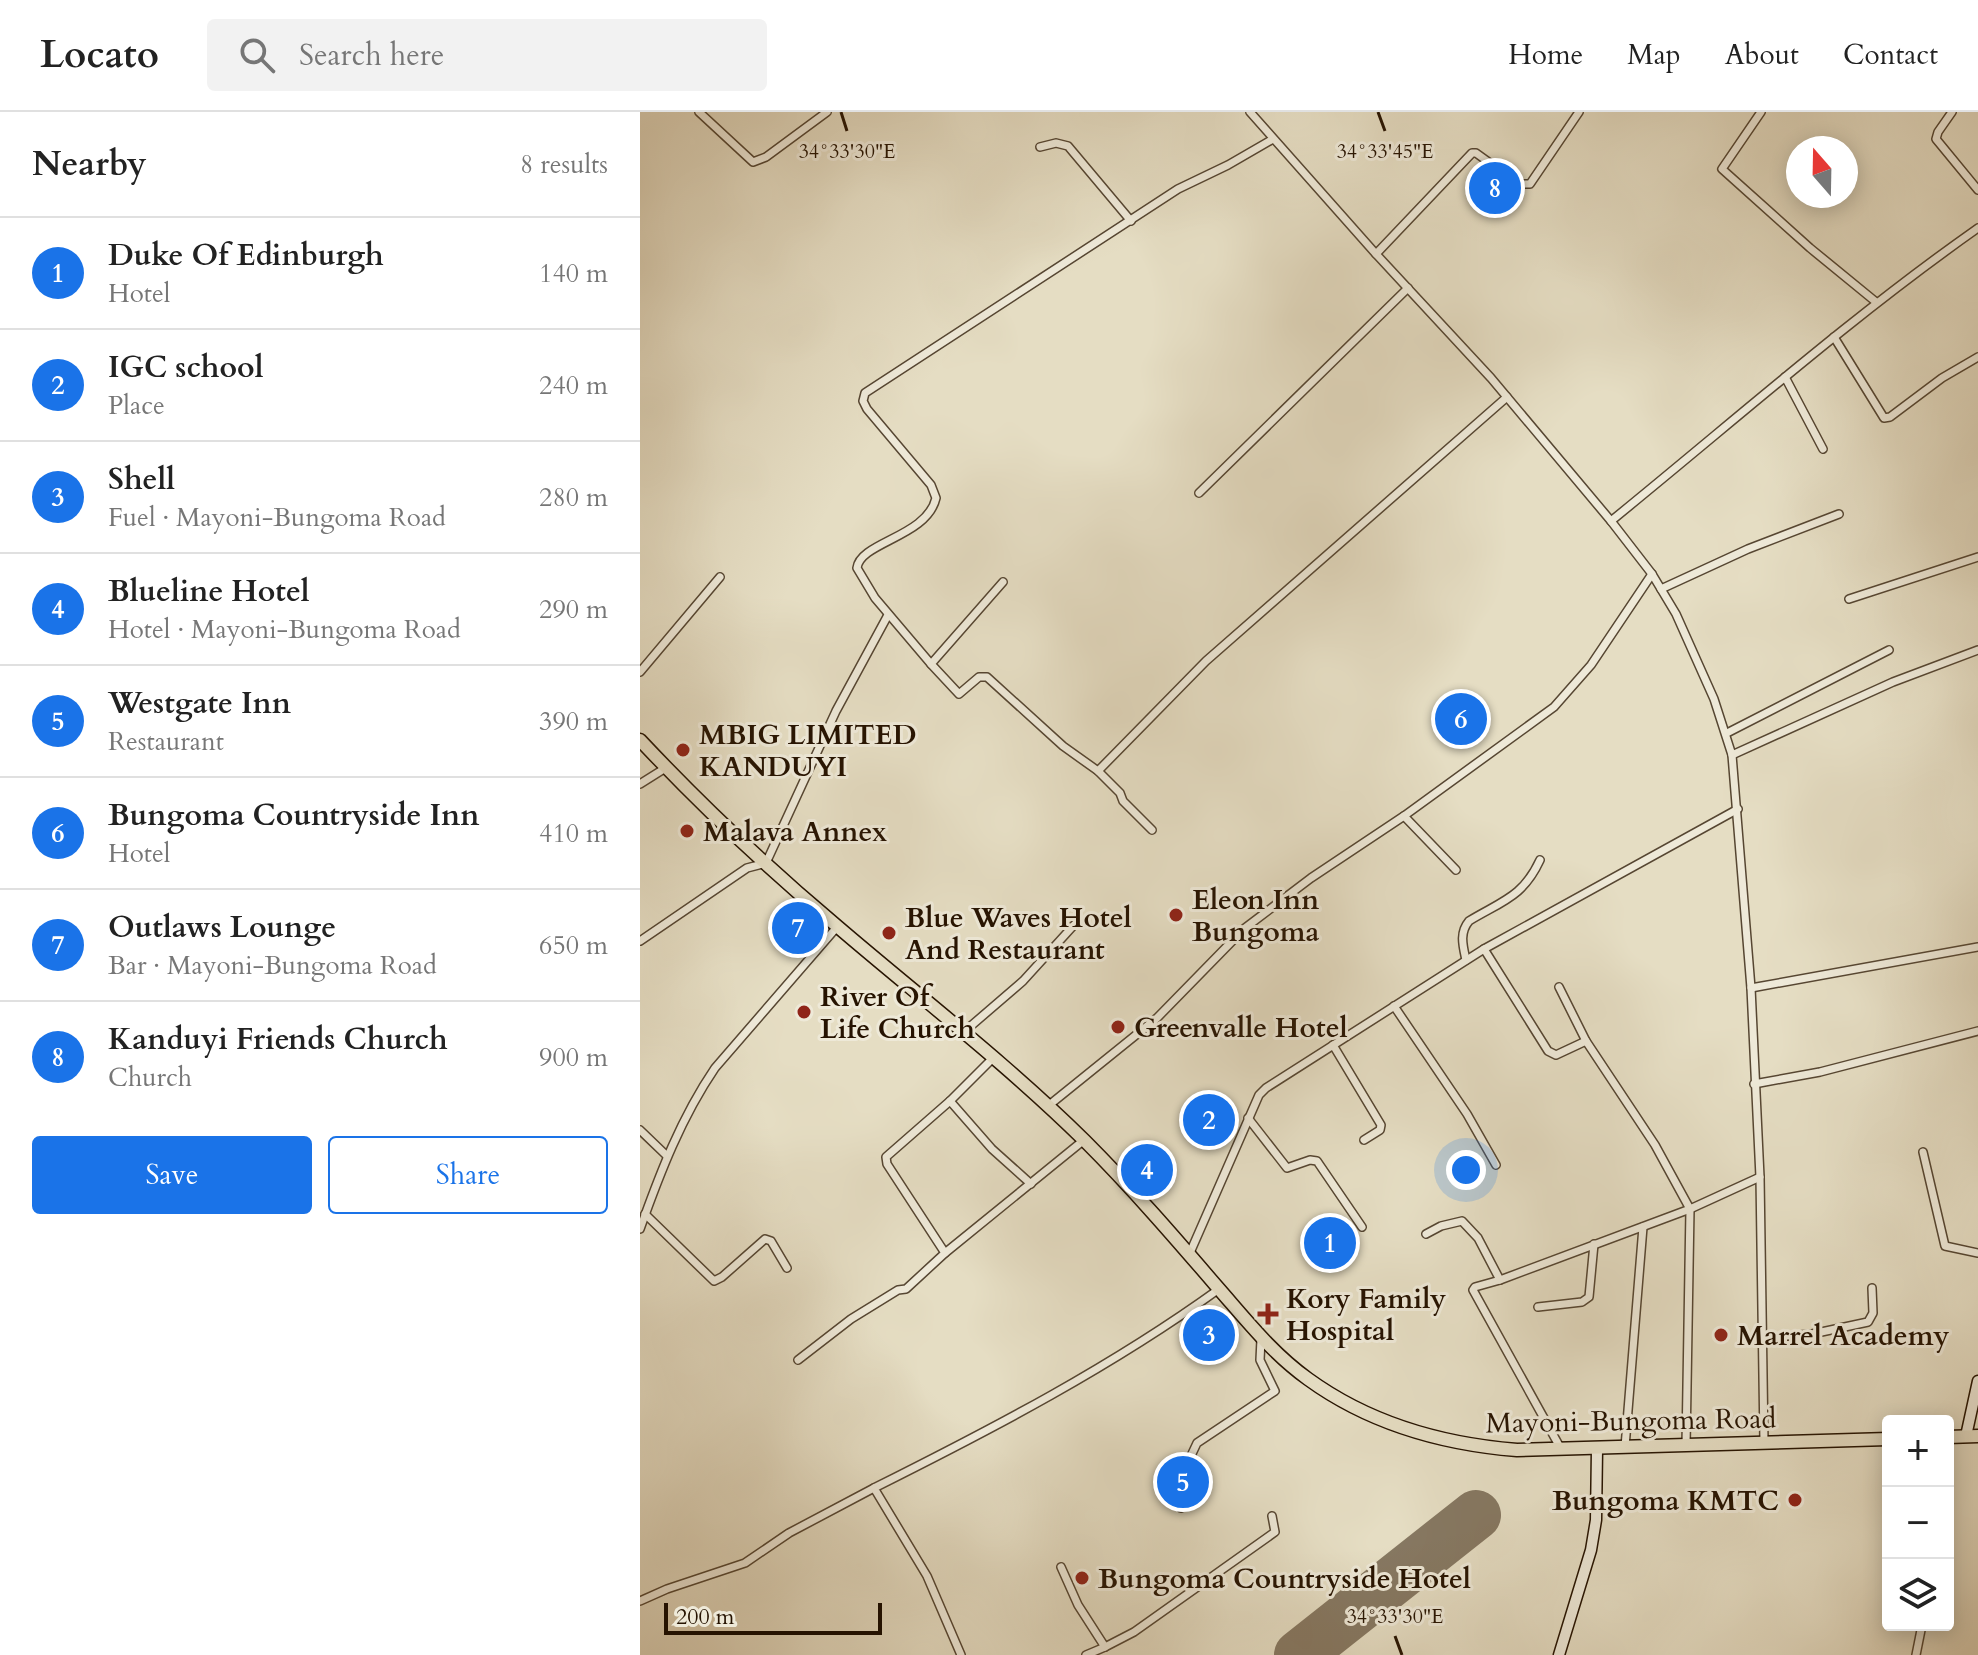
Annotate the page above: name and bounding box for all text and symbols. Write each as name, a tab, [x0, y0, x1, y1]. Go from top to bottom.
search box	[207, 19, 767, 91]
text: Locato	[40, 29, 159, 81]
icon: search	[235, 33, 279, 77]
text: Search here	[299, 35, 444, 76]
text: Home	[1508, 36, 1583, 74]
text: Map	[1627, 36, 1681, 74]
text: About	[1725, 36, 1799, 74]
text: Contact	[1843, 36, 1938, 74]
north arrow	[1786, 136, 1858, 208]
text: 34°33'30"E	[799, 138, 895, 165]
text: 34°33'45"E	[1337, 138, 1433, 165]
text: Nearby	[32, 141, 147, 187]
text: 8 results	[520, 147, 608, 182]
pin: 8	[1469, 158, 1521, 218]
text: Duke Of Edinburgh	[108, 235, 384, 276]
text: 1	[51, 256, 65, 291]
text: 140 m	[539, 256, 608, 291]
text: Hotel	[108, 276, 170, 311]
text: IGC school	[108, 347, 263, 388]
text: 2	[51, 368, 65, 403]
text: 240 m	[539, 368, 608, 403]
text: Place	[108, 388, 165, 423]
text: Shell	[108, 459, 175, 500]
text: 3	[51, 480, 65, 515]
text: 280 m	[539, 480, 608, 515]
text: Fuel · Mayoni-Bungoma Road	[108, 500, 446, 535]
text: Blueline Hotel	[108, 571, 310, 612]
text: 4	[51, 592, 65, 627]
text: 290 m	[539, 592, 608, 627]
text: Hotel · Mayoni-Bungoma Road	[108, 612, 461, 647]
text: Westgate Inn	[108, 683, 291, 724]
pin: 6	[1435, 689, 1487, 749]
text: 5	[51, 704, 65, 739]
text: 390 m	[539, 704, 608, 739]
place label: MBIG LIMITED KANDUYI	[699, 716, 916, 786]
text: Restaurant	[108, 724, 224, 759]
marker: MBIG LIMITED KANDUYI	[674, 741, 692, 759]
text: Bungoma Countryside Inn	[108, 795, 480, 836]
place label: Malava Annex	[703, 813, 887, 851]
text: 6	[51, 816, 65, 851]
text: 410 m	[539, 816, 608, 851]
marker: Malava Annex	[678, 822, 696, 840]
text: Hotel	[108, 836, 170, 871]
place label: Eleon Inn Bungoma	[1192, 881, 1320, 951]
pin: 7	[772, 898, 824, 958]
place label: Blue Waves Hotel And Restaurant	[905, 899, 1132, 969]
marker: Eleon Inn Bungoma	[1167, 906, 1185, 924]
text: Outlaws Lounge	[108, 907, 336, 948]
marker: Blue Waves Hotel And Restaurant	[880, 924, 898, 942]
text: 7	[51, 928, 65, 963]
text: 650 m	[539, 928, 608, 963]
text: Bar · Mayoni-Bungoma Road	[108, 948, 437, 983]
place label: River Of Life Church	[820, 978, 975, 1048]
marker: River Of Life Church	[795, 1003, 813, 1021]
place label: Greenvalle Hotel	[1134, 1009, 1348, 1047]
marker: Greenvalle Hotel	[1109, 1018, 1127, 1036]
text: Kanduyi Friends Church	[108, 1019, 448, 1060]
text: 8	[51, 1040, 65, 1075]
text: 900 m	[539, 1040, 608, 1075]
text: Church	[108, 1060, 192, 1095]
pin: 2	[1183, 1090, 1235, 1150]
button: Save	[32, 1136, 312, 1214]
button: Share	[328, 1136, 608, 1214]
pin: 4	[1121, 1140, 1173, 1200]
your location	[1446, 1150, 1486, 1190]
pin: 1	[1304, 1213, 1356, 1273]
place label: Kory Family Hospital	[1286, 1280, 1446, 1350]
marker: Kory Family Hospital	[1257, 1303, 1279, 1325]
pin: 3	[1183, 1305, 1235, 1365]
place label: Marrel Academy	[1737, 1317, 1949, 1355]
marker: Marrel Academy	[1712, 1326, 1730, 1344]
street label: Mayoni-Bungoma Road	[1485, 1399, 1777, 1443]
map controls	[1882, 1415, 1954, 1631]
button: +	[1882, 1415, 1954, 1487]
pin: 5	[1157, 1452, 1209, 1512]
place label: Bungoma KMTC	[1552, 1482, 1779, 1520]
button: −	[1882, 1487, 1954, 1559]
marker: Bungoma KMTC	[1786, 1491, 1804, 1509]
button: layers	[1882, 1559, 1954, 1631]
place label: Bungoma Countryside Hotel	[1098, 1560, 1471, 1598]
marker: Bungoma Countryside Hotel	[1073, 1569, 1091, 1587]
scale bar	[664, 1599, 882, 1635]
text: 200 m	[676, 1602, 734, 1632]
text: 34°33'30"E	[1347, 1603, 1443, 1630]

